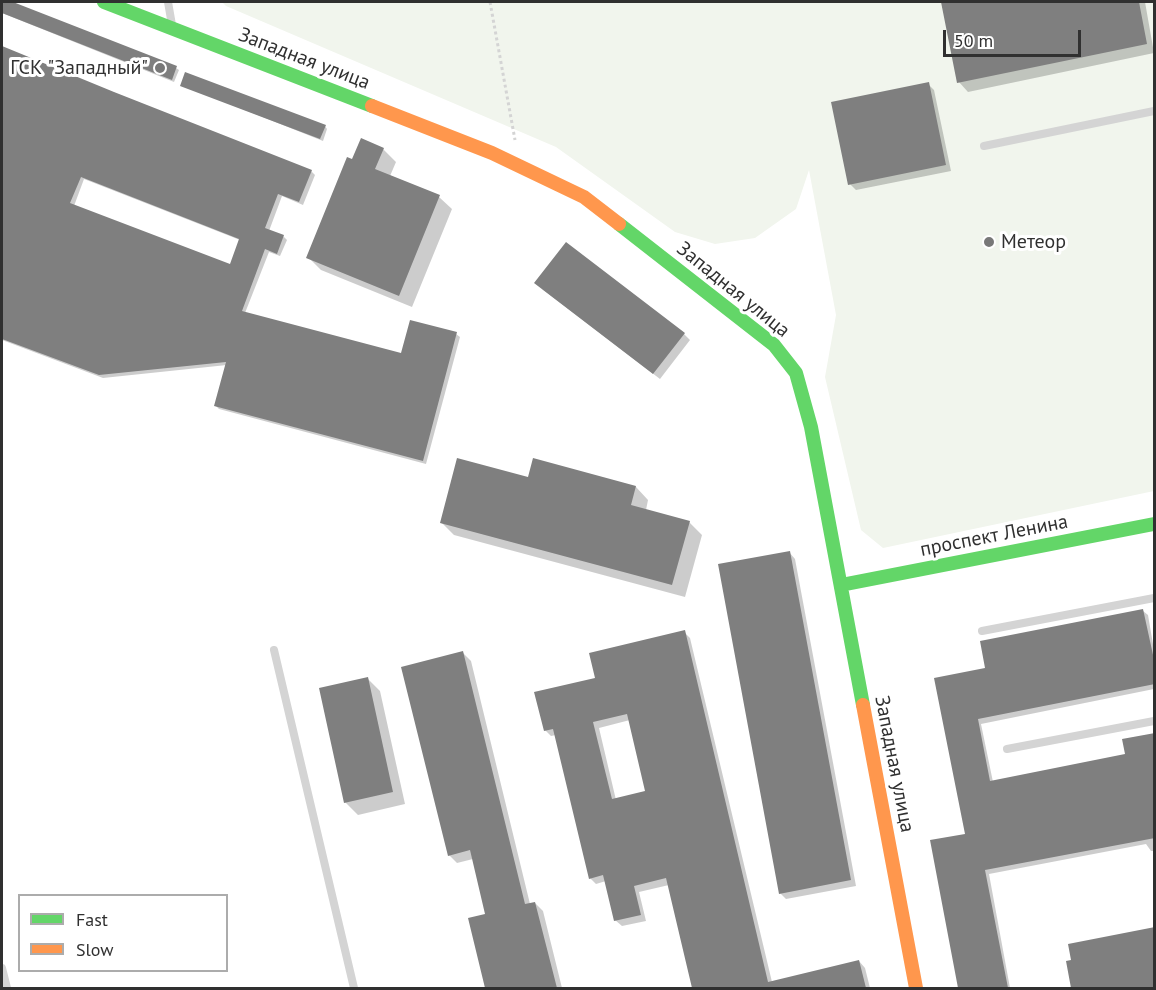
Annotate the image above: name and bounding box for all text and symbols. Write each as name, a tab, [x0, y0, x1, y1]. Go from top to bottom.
scale bar	[946, 18, 1084, 56]
street label: Западная улица	[235, 23, 373, 95]
text: 50 m	[954, 29, 993, 52]
place label: ГСК "Западный"	[10, 56, 148, 80]
marker: ГСК "Западный"	[153, 61, 167, 75]
place label: Метеор	[1001, 230, 1066, 254]
marker: Метеор	[982, 235, 996, 249]
street label: Западная улица	[672, 237, 794, 343]
street label: проспект Ленина	[918, 510, 1070, 562]
street label: Западная улица	[869, 694, 919, 834]
legend	[18, 894, 228, 972]
text: Fast	[76, 908, 108, 931]
text: Slow	[76, 938, 114, 961]

